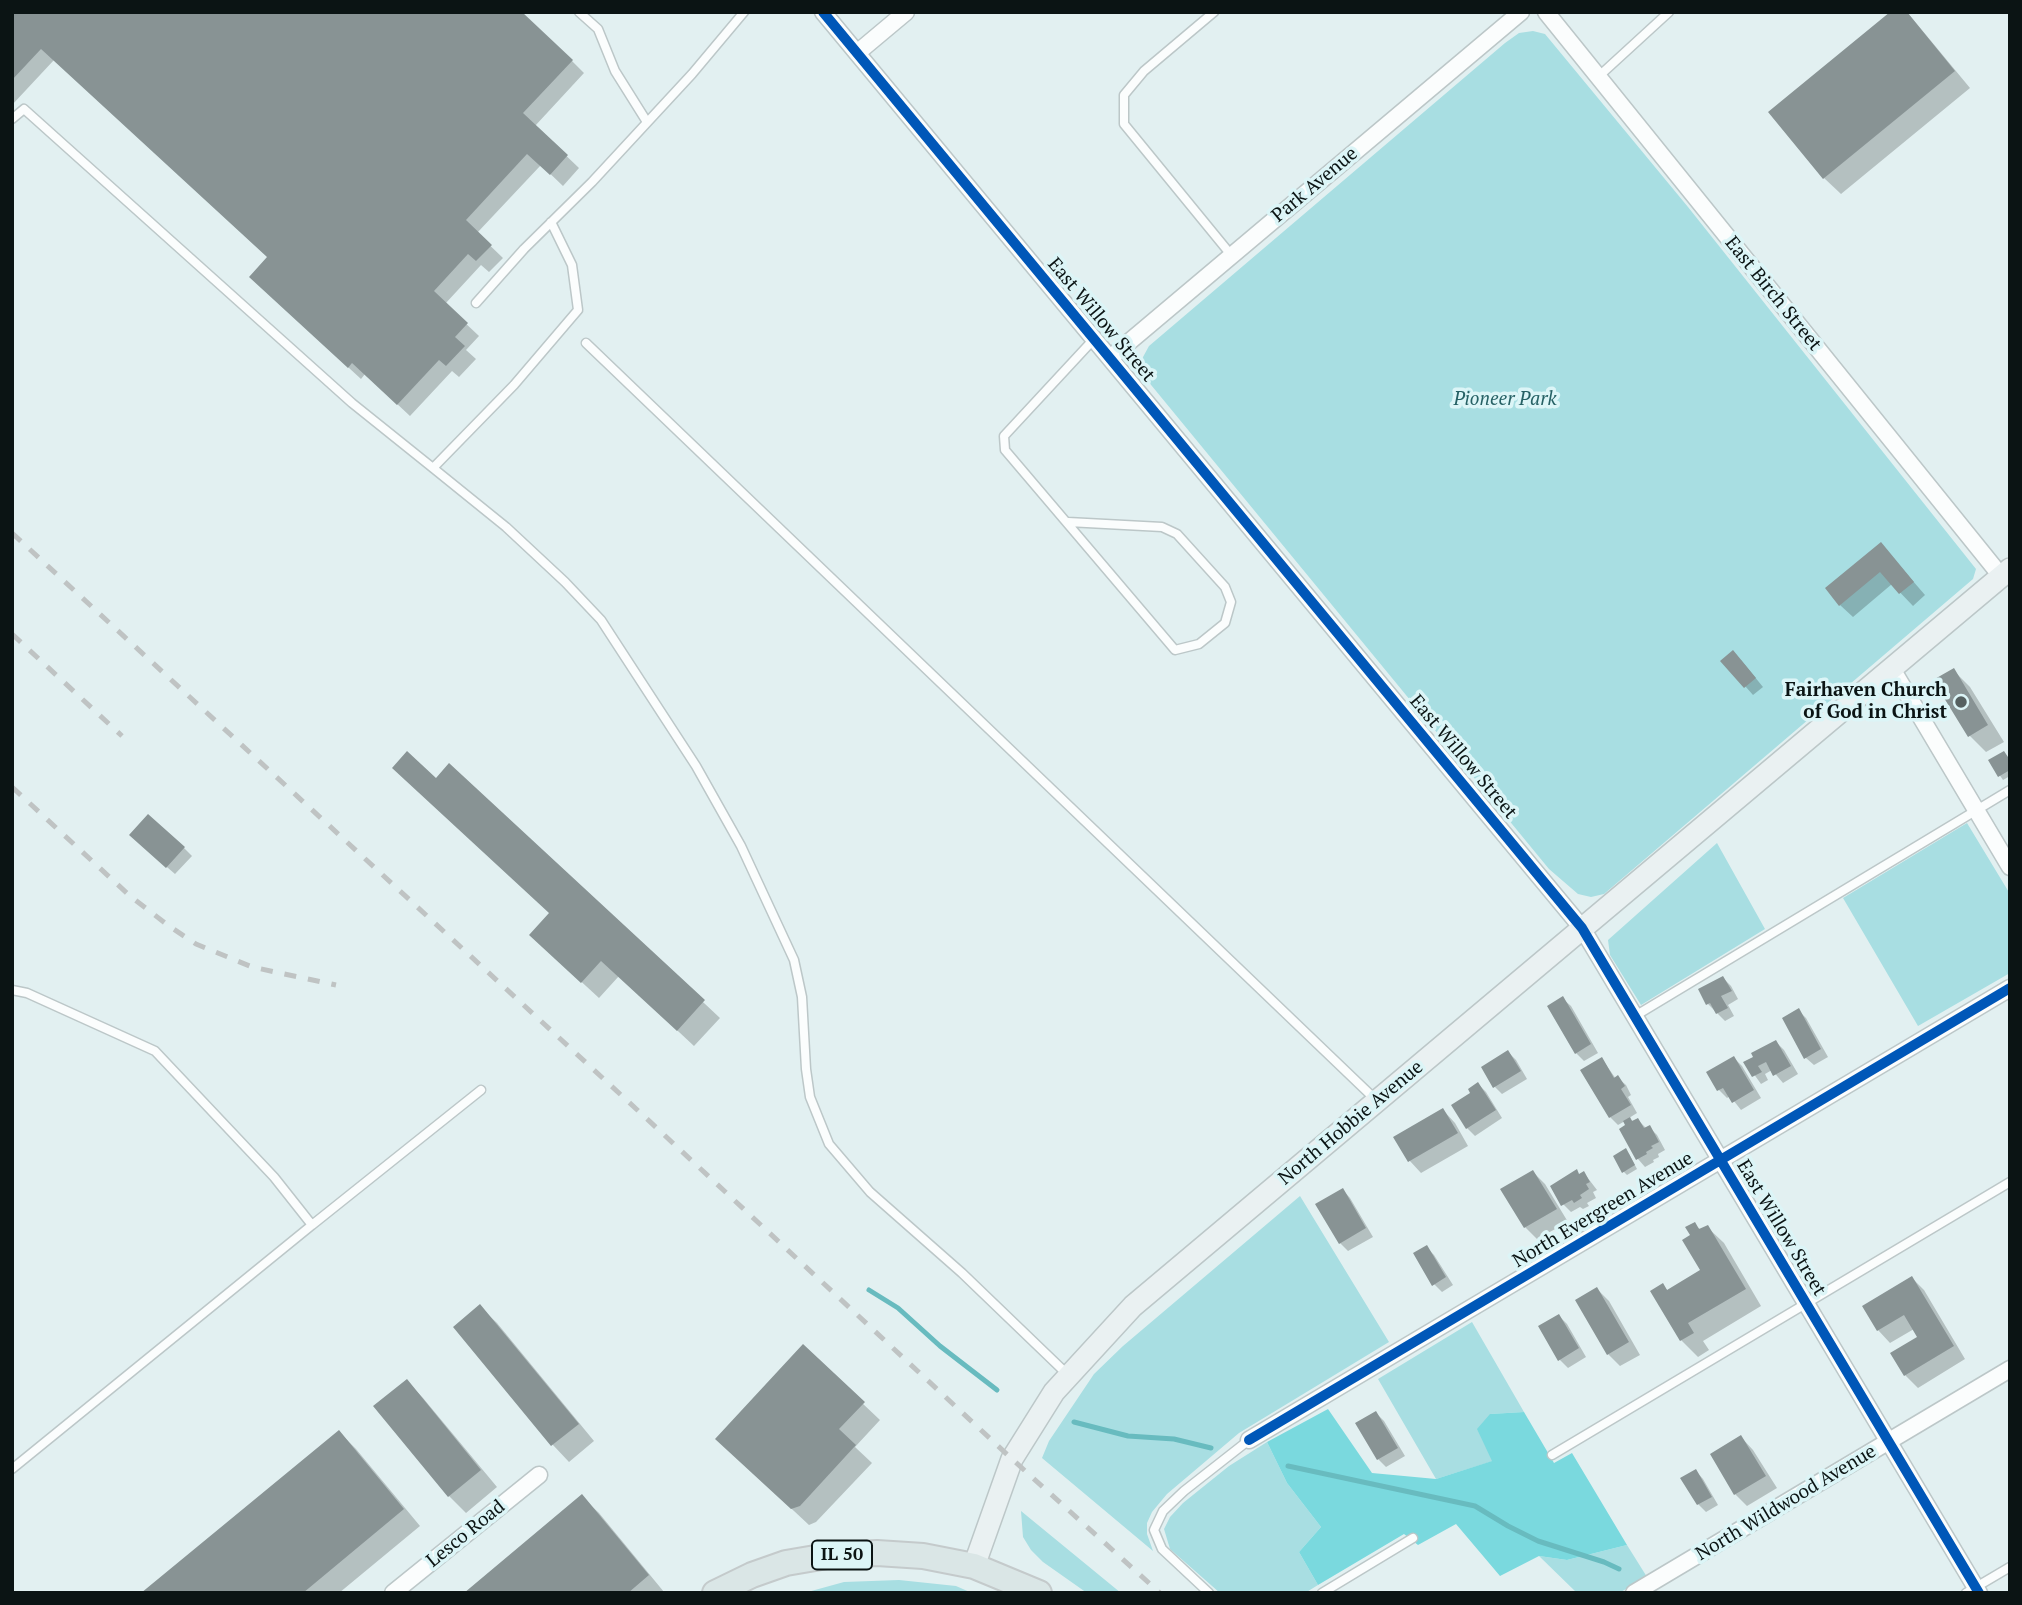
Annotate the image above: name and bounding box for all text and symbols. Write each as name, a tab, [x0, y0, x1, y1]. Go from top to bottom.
street label: Park Avenue	[1268, 143, 1362, 227]
street label: East Birch Street	[1720, 232, 1826, 356]
street label: East Willow Street	[1042, 253, 1160, 387]
park label: Pioneer Park	[1453, 389, 1557, 411]
place label: Fairhaven Church of God in Christ	[1785, 680, 1947, 724]
street label: East Willow Street	[1404, 690, 1522, 824]
marker: Fairhaven Church of God in Christ	[1953, 694, 1969, 710]
street label: North Hobbie Avenue	[1274, 1056, 1428, 1190]
street label: North Evergreen Avenue	[1509, 1147, 1697, 1273]
street label: East Willow Street	[1731, 1156, 1831, 1300]
street label: North Wildwood Avenue	[1692, 1440, 1880, 1566]
street label: Lesco Road	[422, 1495, 510, 1573]
road number: IL 50	[812, 1540, 872, 1570]

